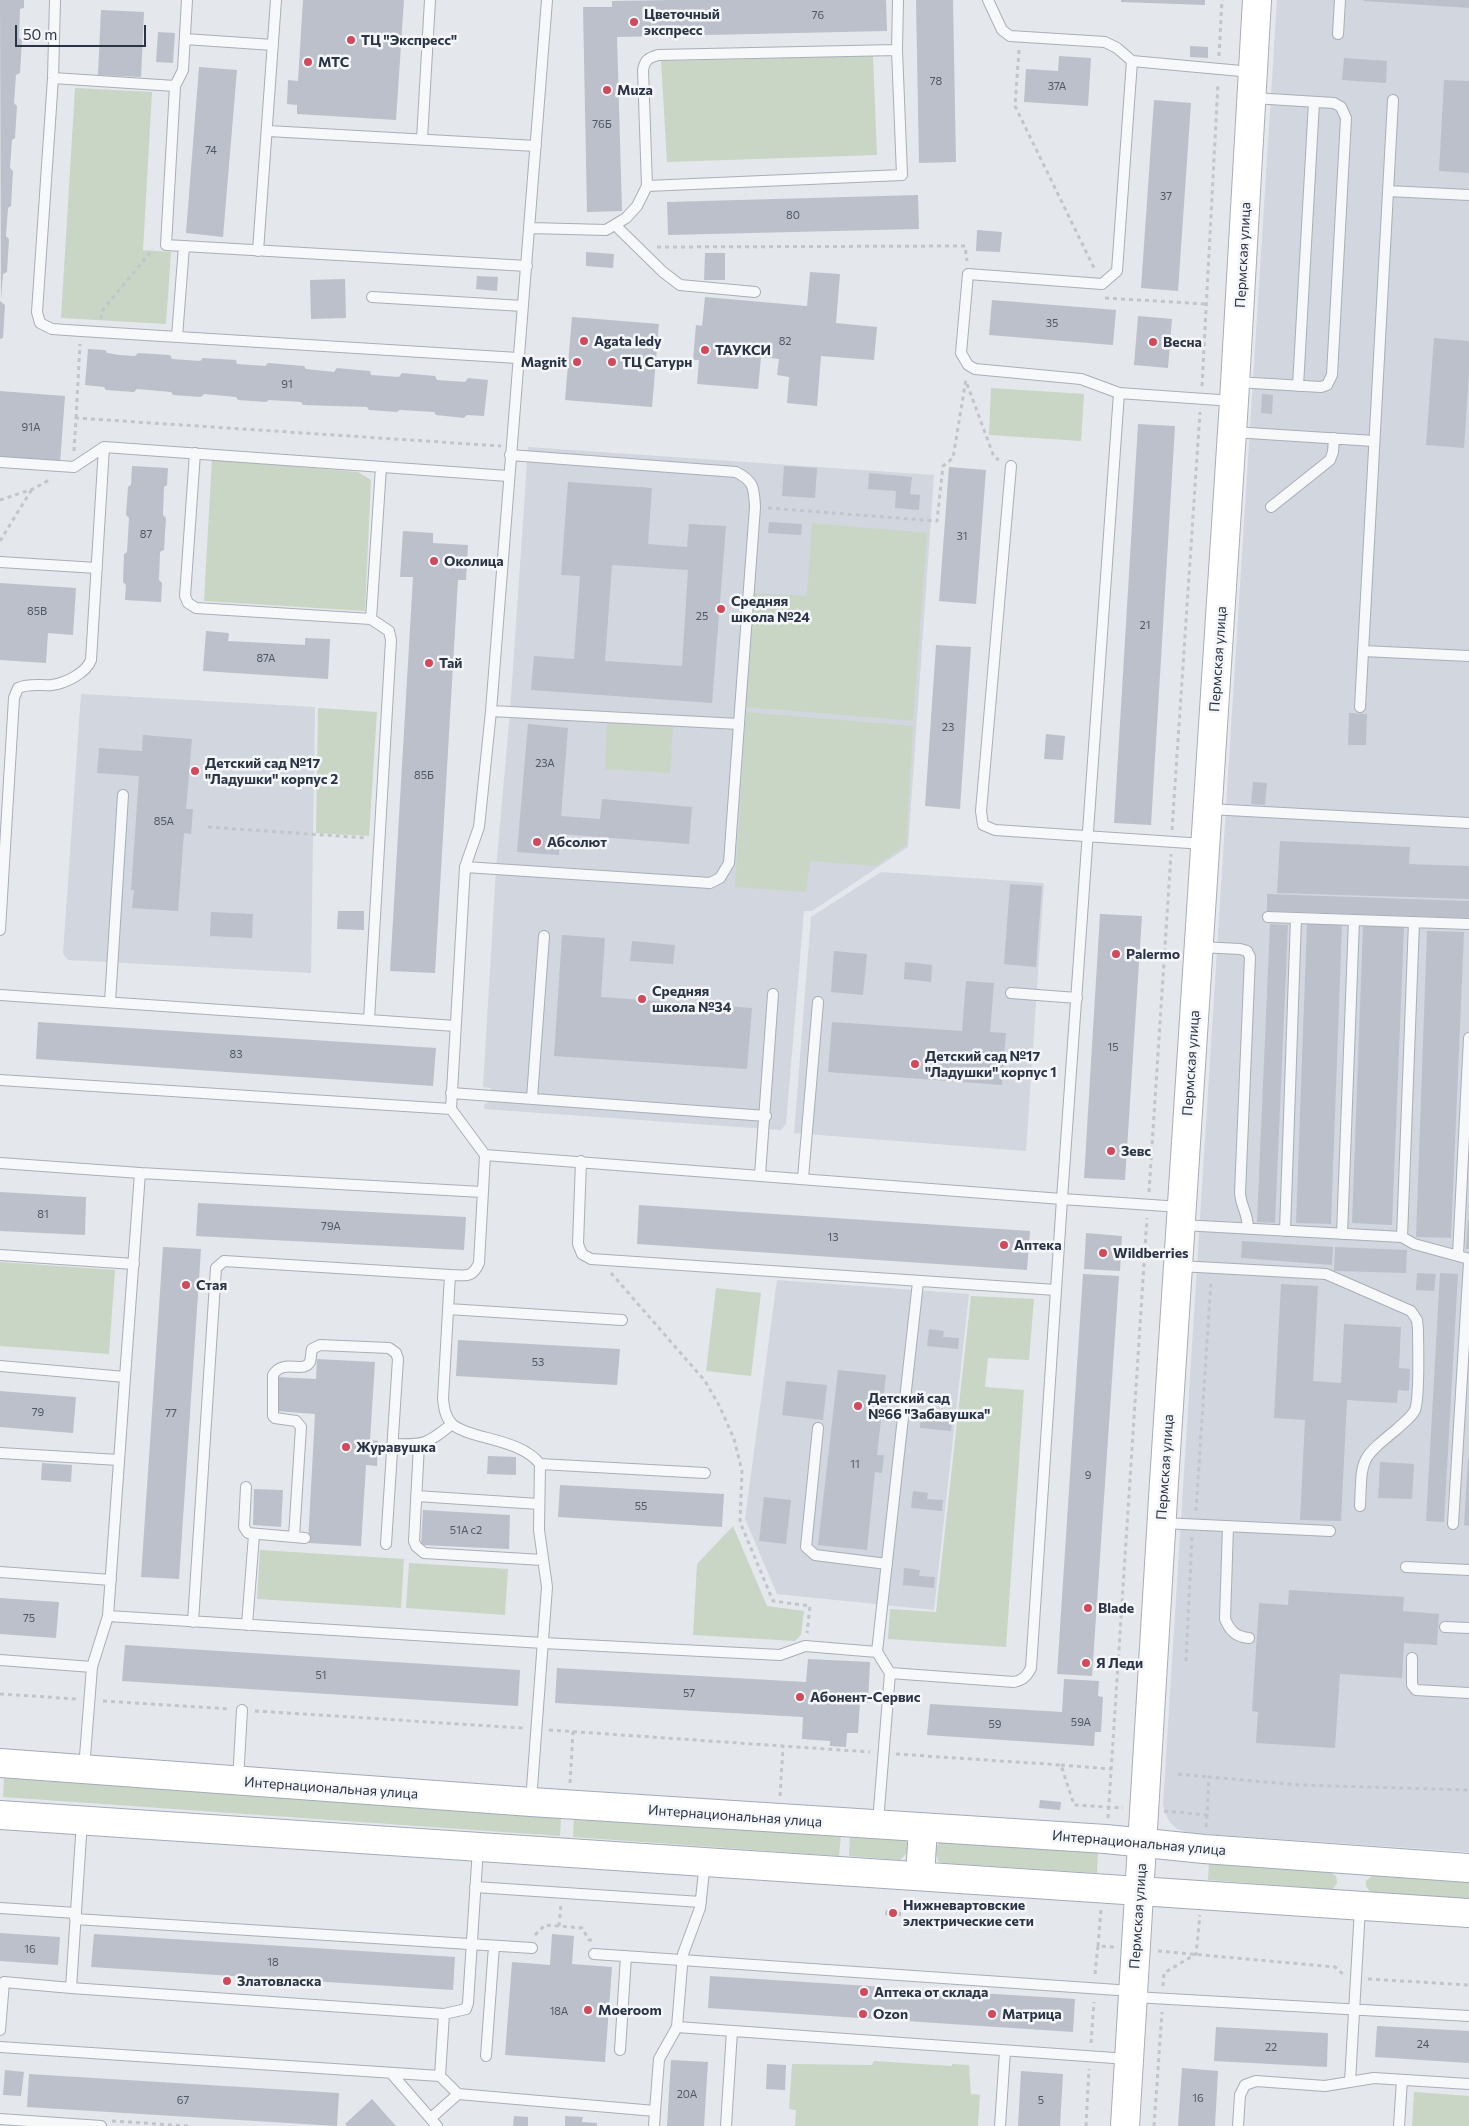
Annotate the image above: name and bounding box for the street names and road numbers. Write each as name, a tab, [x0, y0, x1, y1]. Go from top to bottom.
street label: Пермская улица	[1232, 202, 1254, 308]
street label: Пермская улица	[1206, 606, 1230, 712]
street label: Пермская улица	[1179, 1010, 1203, 1116]
street label: Пермская улица	[1153, 1414, 1177, 1520]
street label: Интернациональная улица	[243, 1774, 419, 1802]
street label: Интернациональная улица	[647, 1802, 823, 1830]
street label: Интернациональная улица	[1051, 1827, 1227, 1859]
street label: Пермская улица	[1126, 1863, 1150, 1969]

